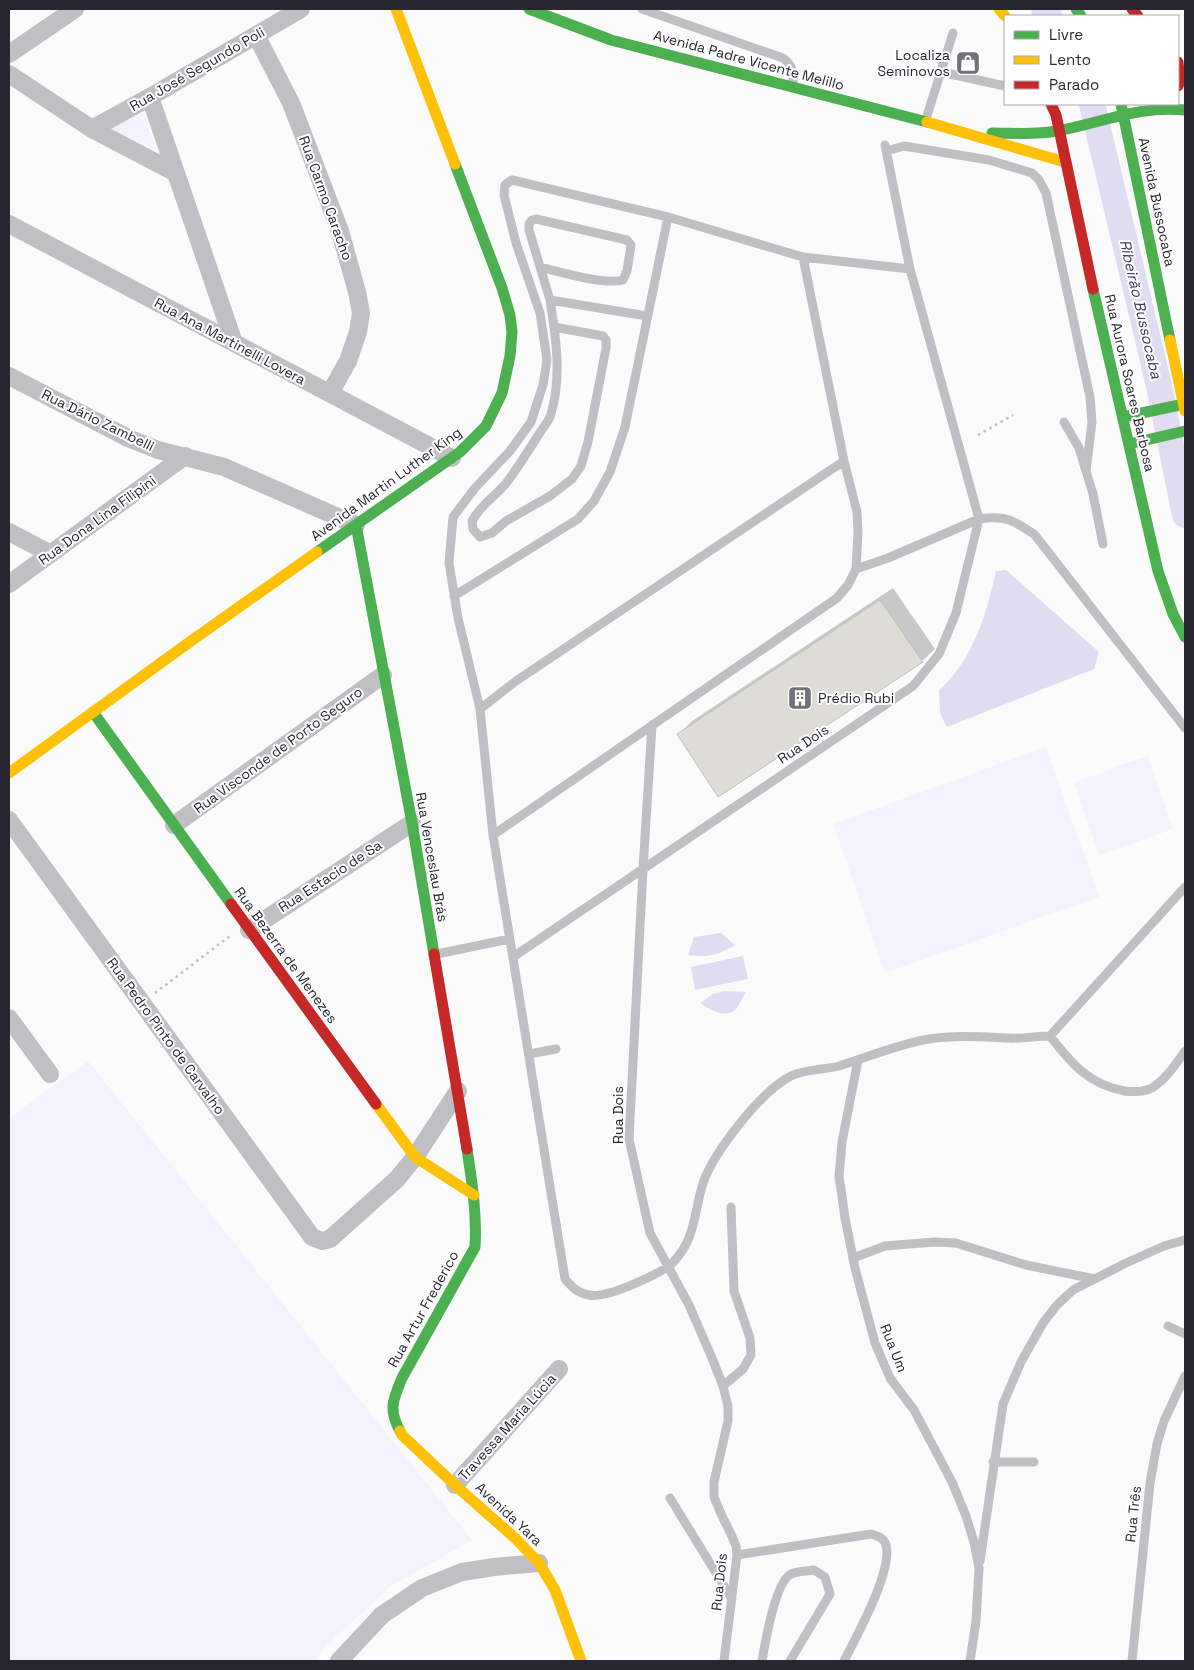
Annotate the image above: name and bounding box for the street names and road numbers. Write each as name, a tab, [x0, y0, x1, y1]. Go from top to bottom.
street label: Rua José Segundo Poli	[126, 23, 268, 115]
street label: Avenida Padre Vicente Melillo	[652, 26, 846, 94]
street label: Rua Carmo Caracho	[295, 133, 357, 263]
street label: Avenida Bussocaba	[1135, 136, 1179, 268]
street label: Rua Aurora Soares Barbosa	[1101, 292, 1159, 474]
street label: Rua Ana Martinelli Lovera	[151, 293, 309, 389]
street label: Rua Dário Zambelli	[39, 385, 157, 455]
street label: Avenida Martin Luther King	[307, 423, 465, 545]
street label: Rua Dona Lina Filipini	[35, 471, 159, 569]
street label: Rua Visconde de Porto Seguro	[190, 683, 366, 817]
street label: Rua Dois	[774, 720, 832, 768]
street label: Rua Venceslau Brás	[412, 791, 452, 923]
street label: Rua Estacio de Sa	[275, 836, 385, 916]
street label: Rua Bezerra de Menezes	[230, 883, 342, 1027]
street label: Rua Pedro Pinto de Carvalho	[103, 954, 229, 1118]
street label: Rua Dois	[609, 1086, 627, 1144]
street label: Rua Artur Frederico	[383, 1247, 463, 1371]
street label: Rua Um	[876, 1321, 912, 1375]
street label: Travessa Maria Lúcia	[454, 1370, 560, 1484]
street label: Avenida Yara	[472, 1478, 546, 1550]
street label: Rua Três	[1121, 1485, 1145, 1543]
street label: Rua Dois	[707, 1552, 731, 1612]

